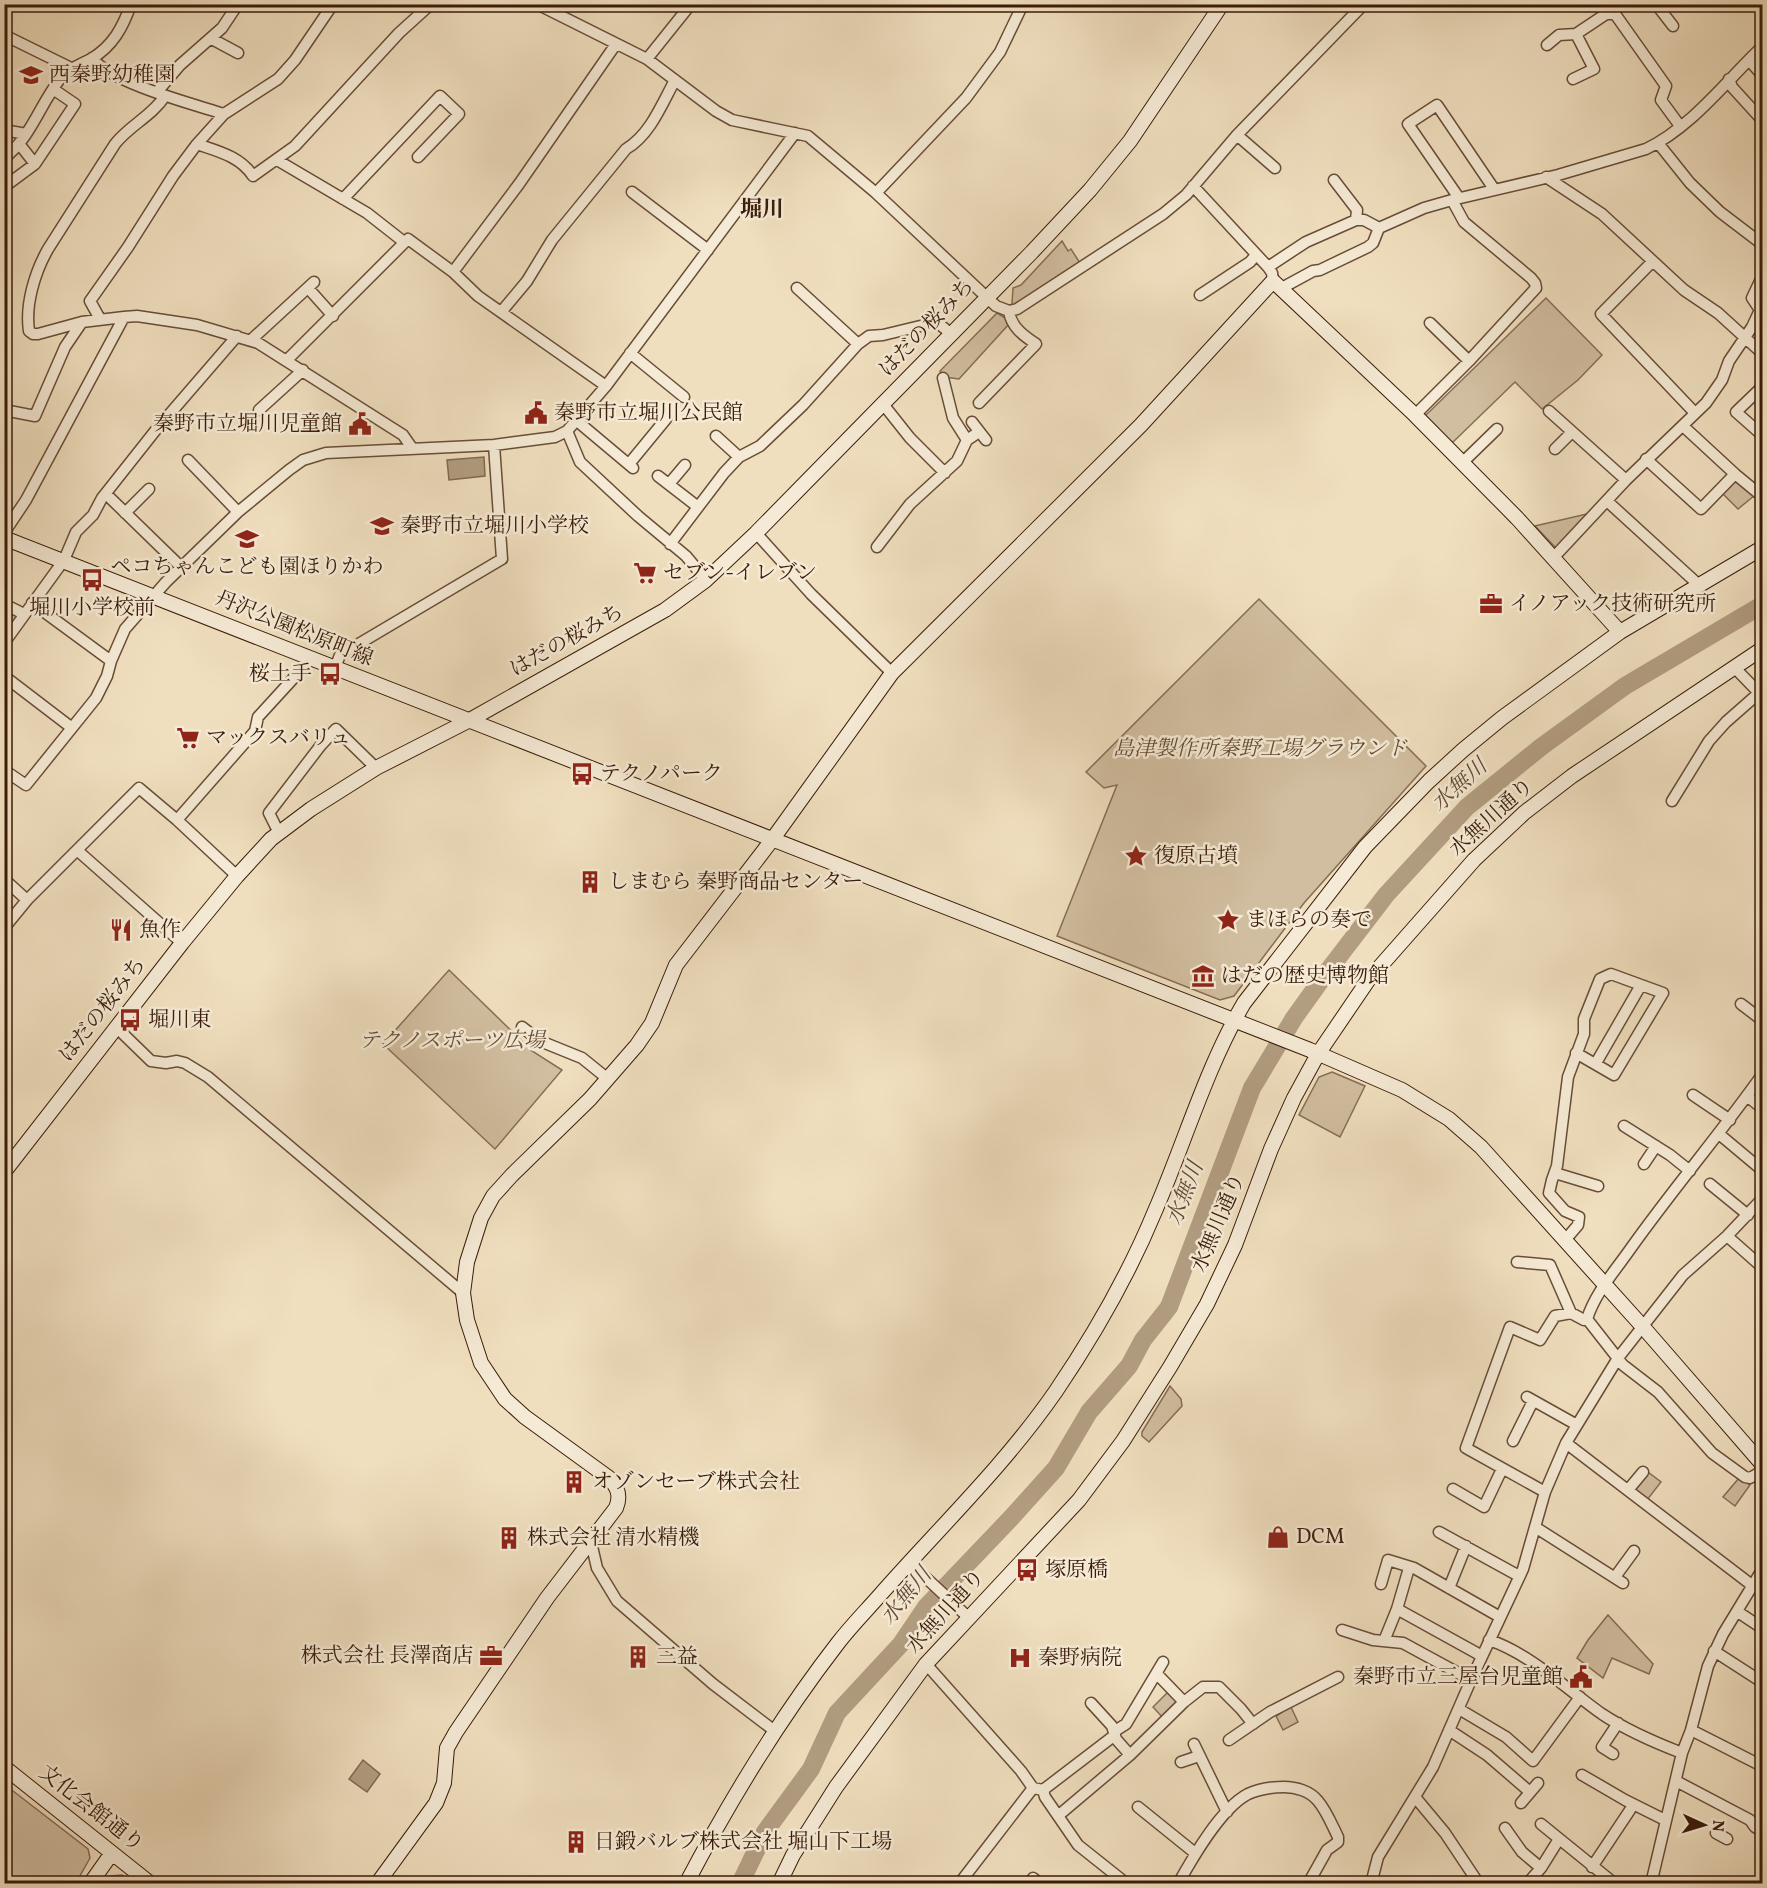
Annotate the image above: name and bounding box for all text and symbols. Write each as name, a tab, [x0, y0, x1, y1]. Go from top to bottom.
place label: 西秦野幼稚園	[49, 61, 175, 90]
school or university icon: 西秦野幼稚園	[18, 62, 44, 88]
district label: 堀川	[740, 195, 784, 226]
street label: はだの桜みち	[873, 273, 981, 383]
place label: 秦野市立堀川公民館	[554, 399, 743, 428]
public building icon: 秦野市立堀川公民館	[523, 400, 549, 426]
place label: 秦野市立堀川児童館	[153, 410, 342, 439]
public building icon: 秦野市立堀川児童館	[347, 411, 373, 437]
place label: 秦野市立堀川小学校	[400, 512, 589, 541]
school or university icon: 秦野市立堀川小学校	[369, 513, 395, 539]
school or university icon: ペコちゃんこども園ほりかわ	[234, 526, 260, 552]
place label: ペコちゃんこども園ほりかわ	[111, 553, 384, 582]
place label: セブン-イレブン	[663, 559, 817, 588]
supermarket icon: セブン-イレブン	[632, 560, 658, 586]
bus stop icon: 堀川小学校前	[79, 567, 105, 593]
street label: 丹沢公園松原町線	[211, 584, 377, 674]
place label: イノアック技術研究所	[1509, 590, 1716, 619]
office icon: イノアック技術研究所	[1478, 591, 1504, 617]
place label: 堀川小学校前	[29, 594, 155, 623]
street label: はだの桜みち	[505, 598, 629, 684]
place label: 桜土手	[249, 660, 312, 689]
bus stop icon: 桜土手	[317, 661, 343, 687]
place label: マックスバリュ	[206, 724, 351, 753]
supermarket icon: マックスバリュ	[175, 725, 201, 751]
park label: 島津製作所秦野工場グラウンド	[1113, 735, 1408, 764]
water label: 水無川	[1425, 751, 1496, 820]
place label: テクノパーク	[600, 760, 723, 789]
bus stop icon: テクノパーク	[569, 761, 595, 787]
street label: 水無川通り	[1443, 772, 1541, 864]
place label: 復原古墳	[1154, 842, 1238, 871]
place icon: 復原古墳	[1123, 843, 1149, 869]
place label: しまむら 秦野商品センター	[608, 868, 863, 897]
building icon: しまむら 秦野商品センター	[577, 869, 603, 895]
place label: まほらの奏で	[1246, 906, 1372, 935]
place icon: まほらの奏で	[1215, 907, 1241, 933]
place label: 魚作	[139, 916, 181, 945]
restaurant icon: 魚作	[108, 917, 134, 943]
street label: はだの桜みち	[53, 951, 153, 1069]
place label: はだの歴史博物館	[1221, 962, 1389, 991]
museum icon: はだの歴史博物館	[1190, 963, 1216, 989]
place label: 堀川東	[148, 1006, 211, 1035]
bus stop icon: 堀川東	[117, 1007, 143, 1033]
park label: テクノスポーツ広場	[359, 1027, 547, 1056]
water label: 水無川	[1160, 1156, 1213, 1230]
street label: 水無川通り	[1185, 1169, 1253, 1277]
place label: オゾンセーブ株式会社	[592, 1468, 800, 1497]
building icon: オゾンセーブ株式会社	[561, 1469, 587, 1495]
place label: DCM	[1296, 1523, 1345, 1552]
place label: 株式会社 清水精機	[527, 1524, 699, 1553]
shop icon: DCM	[1265, 1524, 1291, 1550]
building icon: 株式会社 清水精機	[496, 1525, 522, 1551]
place label: 塚原橋	[1045, 1556, 1108, 1585]
bus stop icon: 塚原橋	[1014, 1557, 1040, 1583]
water label: 水無川	[874, 1560, 941, 1632]
street label: 水無川通り	[900, 1563, 992, 1661]
place label: 株式会社 長澤商店	[301, 1642, 473, 1671]
office icon: 株式会社 長澤商店	[478, 1643, 504, 1669]
place label: 三益	[656, 1643, 698, 1672]
building icon: 三益	[625, 1644, 651, 1670]
place label: 秦野病院	[1038, 1644, 1122, 1673]
hospital icon: 秦野病院	[1007, 1645, 1033, 1671]
place label: 秦野市立三屋台児童館	[1353, 1663, 1563, 1692]
public building icon: 秦野市立三屋台児童館	[1568, 1664, 1594, 1690]
street label: 文化会館通り	[32, 1759, 150, 1859]
north arrow	[1674, 1795, 1734, 1855]
text: N	[1706, 1819, 1728, 1833]
place label: 日鍛バルブ株式会社 堀山下工場	[594, 1828, 892, 1857]
building icon: 日鍛バルブ株式会社 堀山下工場	[563, 1829, 589, 1855]

